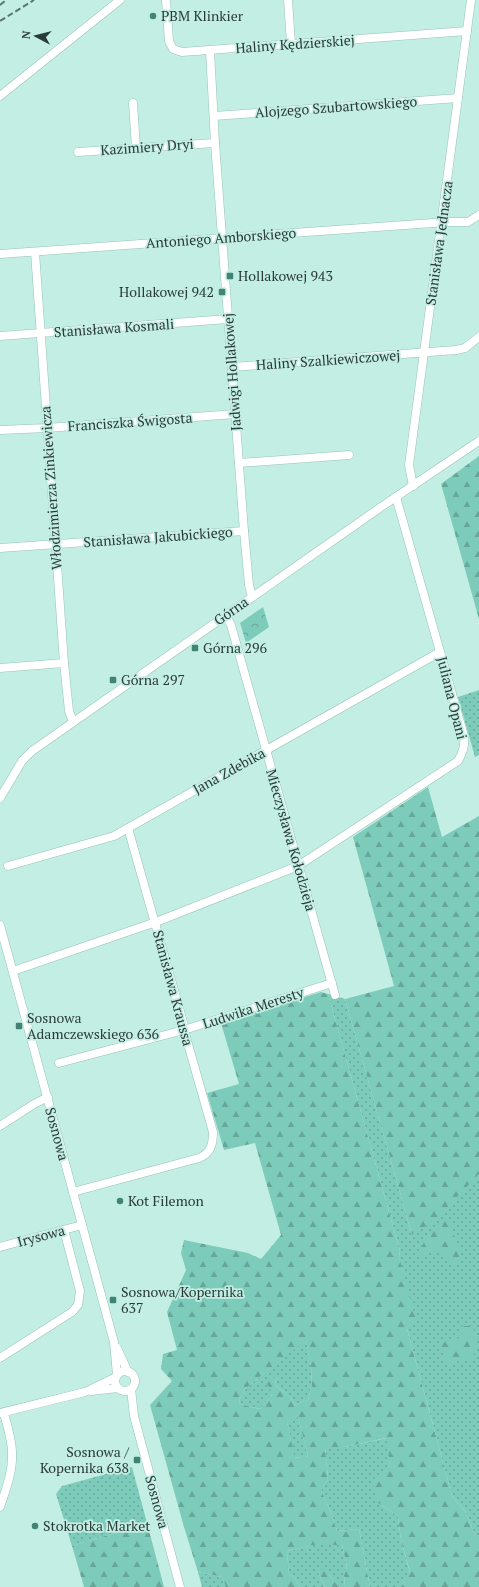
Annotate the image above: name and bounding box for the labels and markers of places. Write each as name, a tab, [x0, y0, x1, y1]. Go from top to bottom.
place label: PBM Klinkier	[161, 6, 244, 25]
marker: PBM Klinkier	[148, 11, 158, 21]
place label: Hollakowej 943	[238, 266, 333, 285]
marker: Hollakowej 943	[225, 271, 235, 281]
place label: Hollakowej 942	[119, 282, 214, 301]
marker: Hollakowej 942	[217, 287, 227, 297]
place label: Górna 296	[203, 638, 267, 657]
marker: Górna 296	[190, 643, 200, 653]
place label: Górna 297	[121, 670, 185, 689]
marker: Górna 297	[108, 675, 118, 685]
place label: Sosnowa Adamczewskiego 636	[27, 1008, 160, 1043]
marker: Sosnowa Adamczewskiego 636	[14, 1021, 24, 1031]
place label: Kot Filemon	[128, 1191, 204, 1210]
marker: Kot Filemon	[115, 1196, 125, 1206]
place label: Sosnowa/Kopernika 637	[121, 1282, 244, 1317]
marker: Sosnowa/Kopernika 637	[108, 1295, 118, 1305]
place label: Sosnowa / Kopernika 638	[40, 1442, 130, 1477]
marker: Sosnowa / Kopernika 638	[132, 1455, 142, 1465]
place label: Stokrotka Market	[43, 1516, 151, 1535]
marker: Stokrotka Market	[30, 1521, 40, 1531]

